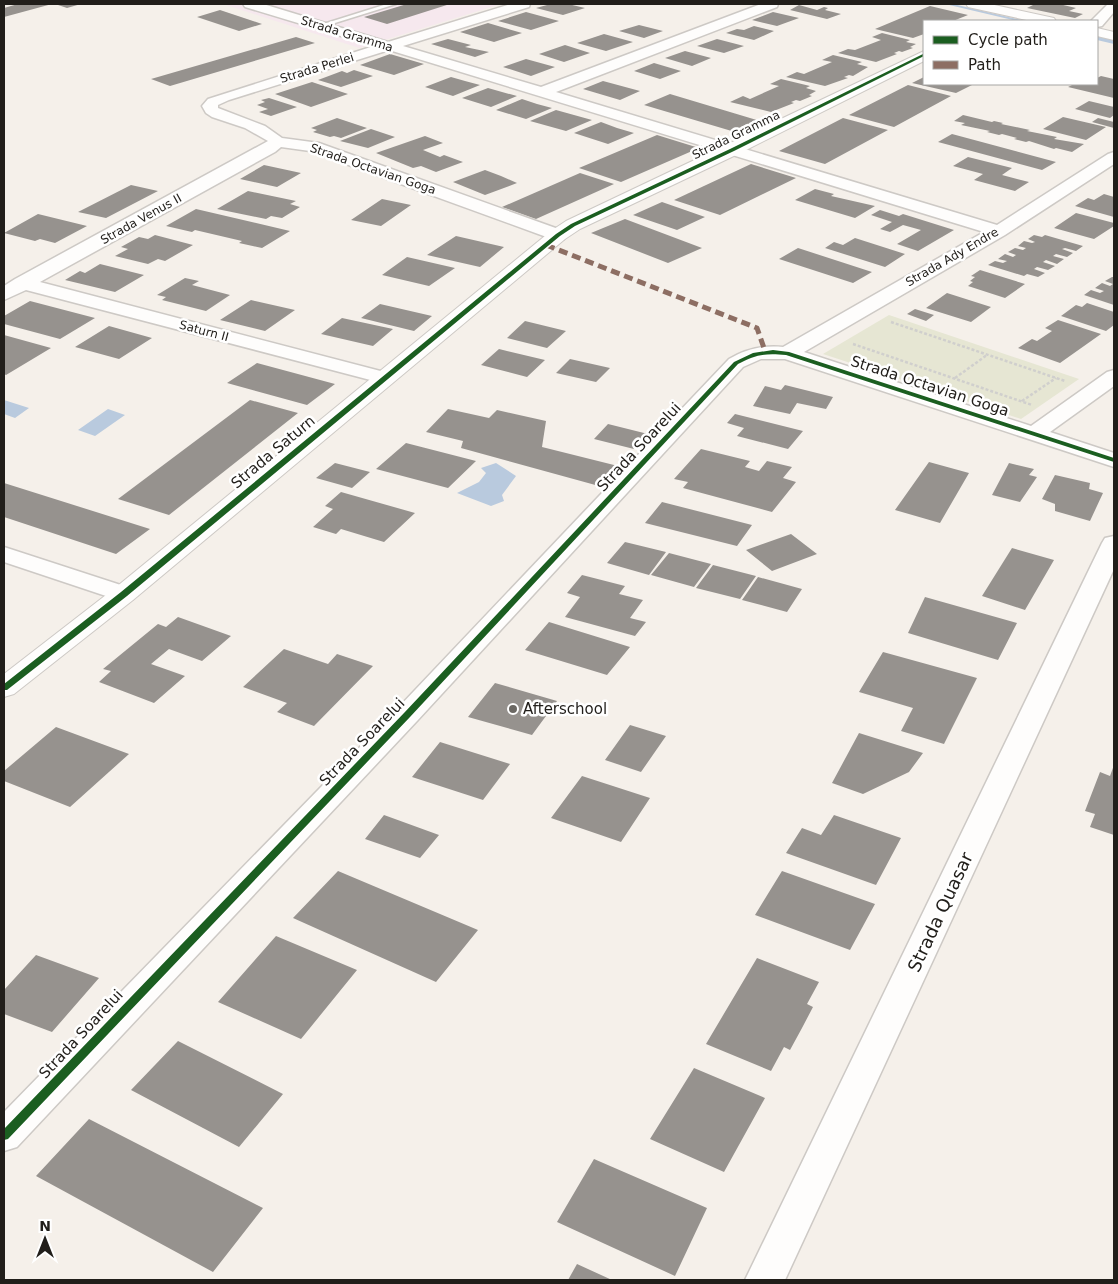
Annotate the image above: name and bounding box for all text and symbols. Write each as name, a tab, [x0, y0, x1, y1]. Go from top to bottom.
street label: Strada Gramma	[299, 13, 395, 55]
legend	[923, 20, 1098, 85]
text: Cycle path	[968, 31, 1048, 49]
street label: Strada Perlei	[278, 50, 356, 86]
text: Path	[968, 56, 1001, 74]
street label: Strada Gramma	[690, 108, 782, 162]
street label: Strada Octavian Goga	[308, 141, 438, 197]
street label: Strada Venus II	[98, 191, 184, 247]
street label: Strada Ady Endre	[903, 225, 1001, 289]
street label: Saturn II	[178, 318, 230, 344]
street label: Strada Octavian Goga	[849, 352, 1011, 420]
street label: Strada Soarelui	[593, 399, 685, 495]
street label: Strada Saturn	[227, 412, 319, 492]
street label: Strada Soarelui	[316, 694, 408, 790]
place label: Afterschool	[523, 700, 607, 718]
marker: Afterschool	[507, 703, 519, 715]
street label: Strada Quasar	[903, 848, 977, 975]
street label: Strada Soarelui	[35, 986, 127, 1082]
north arrow	[20, 1214, 70, 1264]
text: N	[39, 1218, 51, 1234]

